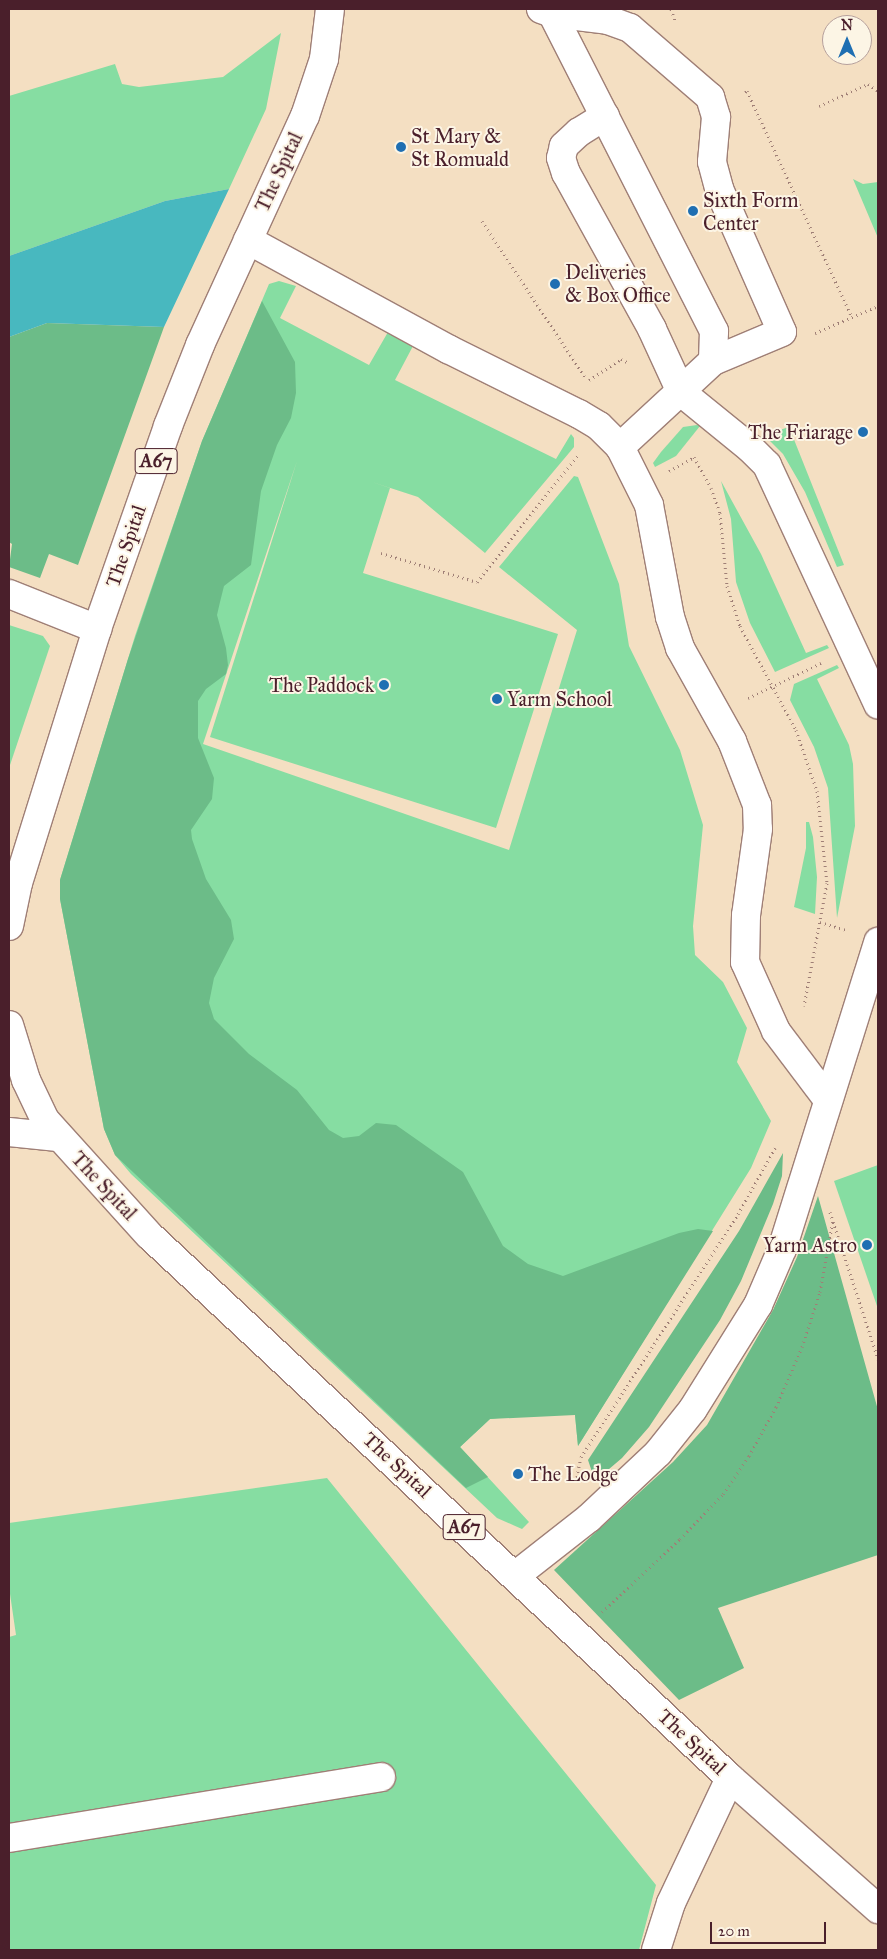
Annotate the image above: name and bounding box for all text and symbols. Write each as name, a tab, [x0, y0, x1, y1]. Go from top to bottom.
north arrow	[822, 15, 872, 65]
text: N	[841, 17, 853, 34]
place label: St Mary & St Romuald	[411, 124, 509, 171]
street label: The Spital	[250, 128, 308, 216]
marker: St Mary & St Romuald	[395, 141, 407, 153]
place label: Sixth Form Center	[703, 188, 798, 235]
marker: Sixth Form Center	[687, 205, 699, 217]
place label: Deliveries & Box Office	[565, 260, 671, 307]
marker: Deliveries & Box Office	[549, 278, 561, 290]
place label: The Friarage	[748, 420, 853, 444]
marker: The Friarage	[857, 426, 869, 438]
road number: A67	[134, 444, 178, 478]
street label: The Spital	[101, 502, 151, 590]
place label: The Paddock	[269, 673, 374, 697]
marker: The Paddock	[378, 679, 390, 691]
place label: Yarm School	[507, 687, 612, 711]
marker: Yarm School	[491, 693, 503, 705]
street label: The Spital	[66, 1147, 142, 1225]
place label: Yarm Astro	[763, 1233, 857, 1257]
marker: Yarm Astro	[861, 1239, 873, 1251]
street label: The Spital	[358, 1427, 436, 1503]
place label: The Lodge	[528, 1462, 618, 1486]
marker: The Lodge	[512, 1468, 524, 1480]
road number: A67	[442, 1510, 486, 1544]
street label: The Spital	[653, 1704, 731, 1780]
scale bar	[712, 1912, 828, 1944]
text: 20 m	[718, 1922, 750, 1940]

